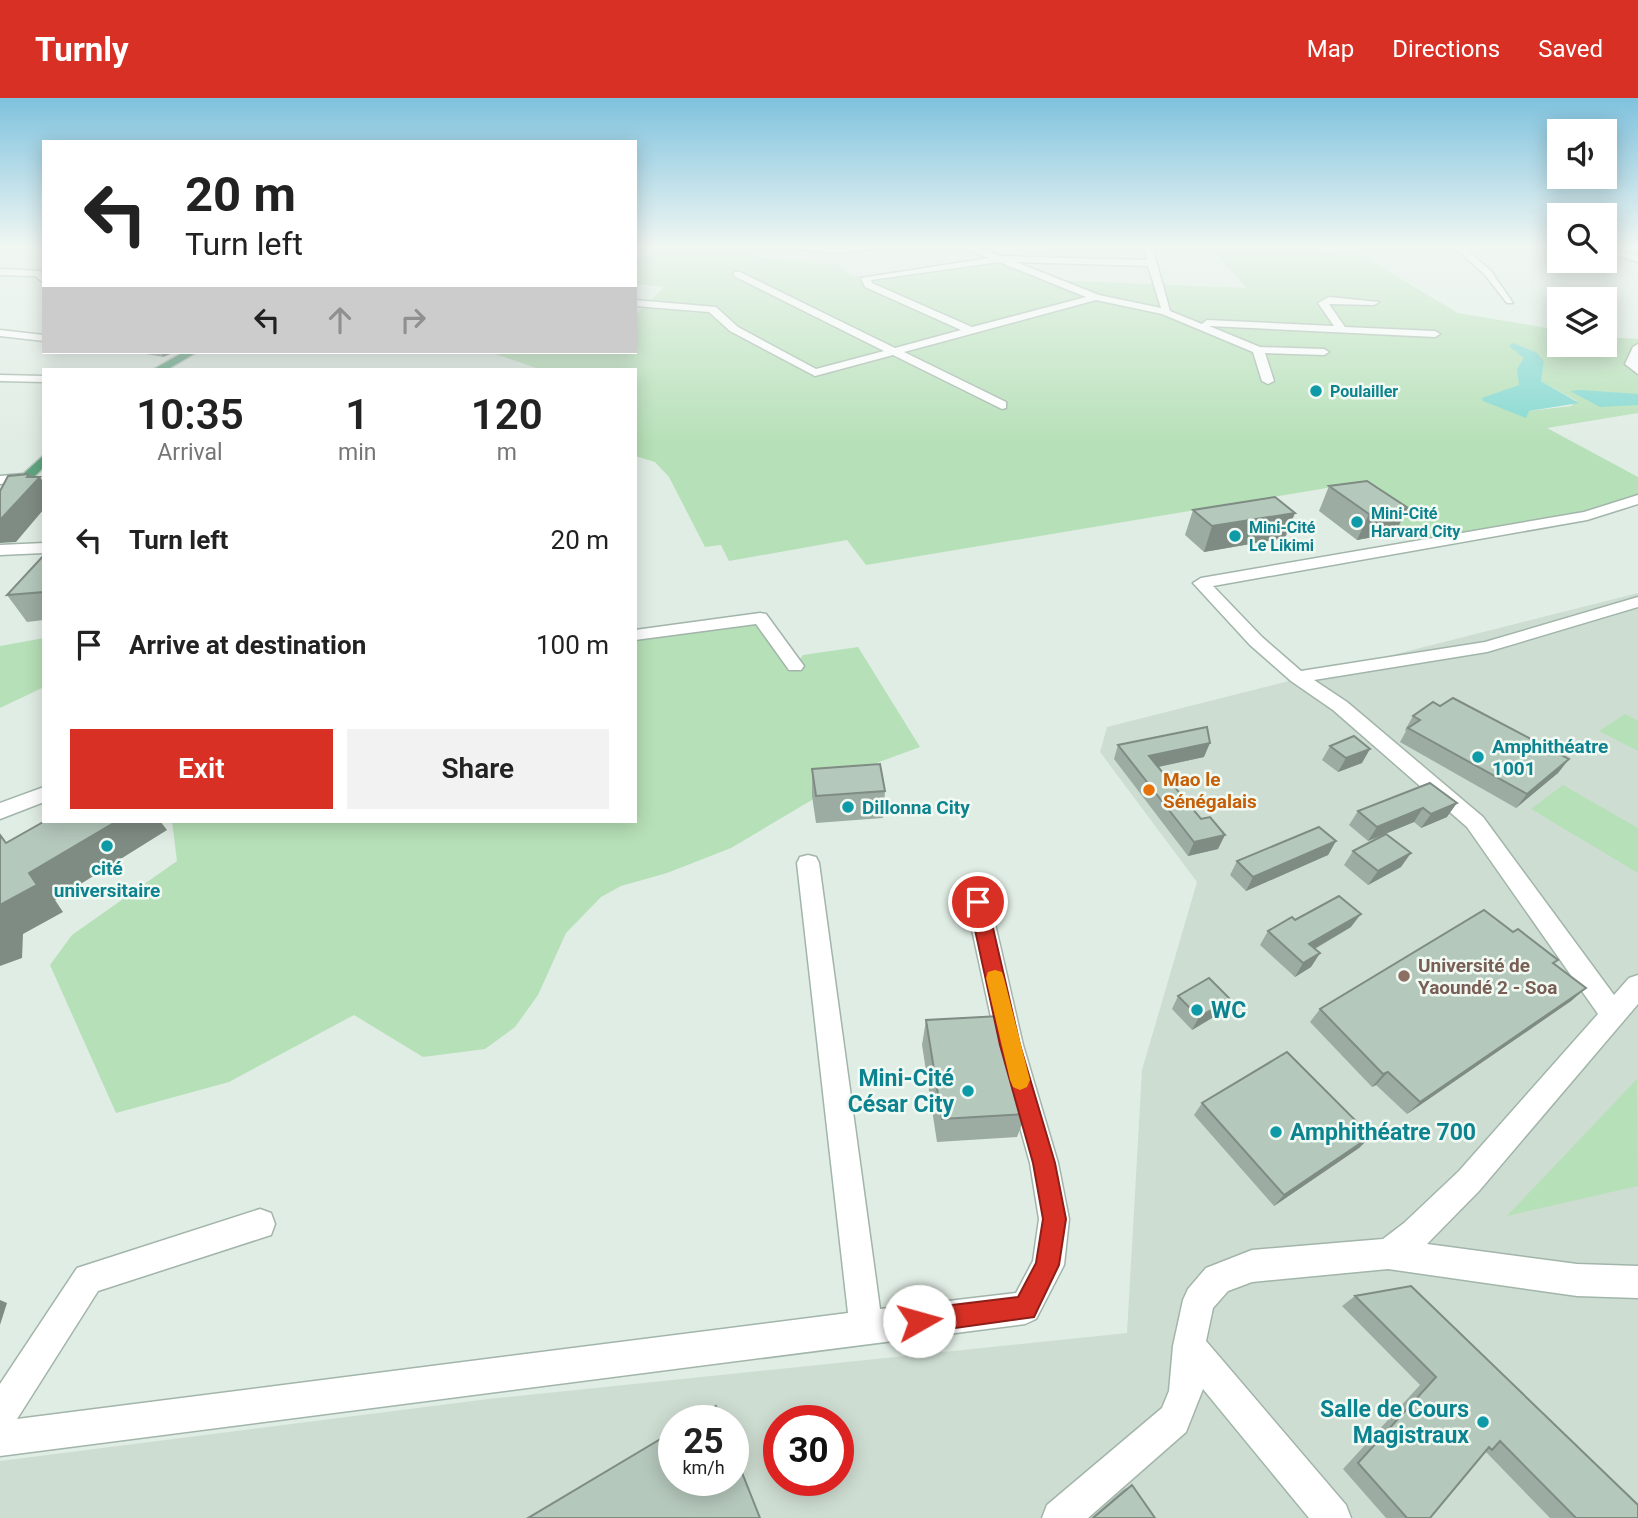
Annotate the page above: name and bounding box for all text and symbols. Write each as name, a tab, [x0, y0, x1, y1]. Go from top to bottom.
text: Turnly	[35, 30, 129, 69]
text: Map	[1307, 35, 1354, 63]
text: Directions	[1392, 35, 1500, 63]
text: Saved	[1538, 35, 1603, 63]
map controls	[1547, 119, 1617, 357]
button: sound	[1547, 119, 1617, 189]
text: 20 m	[185, 166, 296, 223]
icon: left	[70, 168, 161, 259]
button: search	[1547, 203, 1617, 273]
text: Turn left	[185, 225, 303, 263]
button: layers	[1547, 287, 1617, 357]
icon: left	[248, 301, 286, 339]
icon: ahead	[321, 301, 359, 339]
icon: right	[394, 301, 432, 339]
place label: Poulailler	[1330, 382, 1398, 401]
marker: Poulailler	[1308, 383, 1324, 399]
text: 10:35	[136, 390, 244, 439]
text: 1	[345, 390, 369, 439]
text: 120	[471, 390, 543, 439]
text: Arrival	[157, 439, 223, 466]
text: min	[338, 439, 376, 466]
text: m	[497, 439, 517, 466]
place label: Mini-Cité Harvard City	[1371, 504, 1461, 541]
marker: Mini-Cité Harvard City	[1349, 514, 1365, 530]
place label: Mini-Cité Le Likimi	[1249, 518, 1316, 555]
icon: left	[70, 521, 108, 559]
text: Turn left	[129, 525, 228, 555]
text: 20 m	[551, 525, 609, 555]
marker: Mini-Cité Le Likimi	[1227, 528, 1243, 544]
icon: arrive	[70, 626, 108, 664]
text: Arrive at destination	[129, 630, 366, 660]
text: 100 m	[536, 630, 609, 660]
button: Exit	[70, 729, 333, 809]
button: Share	[347, 729, 609, 809]
place label: Amphithéatre 1001	[1492, 735, 1608, 780]
marker: Amphithéatre 1001	[1470, 749, 1486, 765]
place label: Mao le Sénégalais	[1163, 768, 1257, 813]
marker: Mao le Sénégalais	[1141, 782, 1157, 798]
place label: Dillonna City	[862, 796, 970, 819]
marker: Dillonna City	[840, 799, 856, 815]
marker: cité universitaire	[99, 838, 115, 854]
place label: cité universitaire	[54, 857, 160, 902]
pin	[948, 872, 1008, 932]
icon: arrive	[959, 883, 997, 921]
place label: Université de Yaoundé 2 - Soa	[1418, 954, 1557, 999]
marker: Université de Yaoundé 2 - Soa	[1396, 968, 1412, 984]
place label: WC	[1211, 997, 1246, 1024]
marker: WC	[1189, 1002, 1205, 1018]
place label: Mini-Cité César City	[848, 1065, 954, 1118]
marker: Mini-Cité César City	[960, 1083, 976, 1099]
place label: Amphithéatre 700	[1290, 1119, 1476, 1146]
marker: Amphithéatre 700	[1268, 1124, 1284, 1140]
position arrow	[882, 1284, 956, 1358]
place label: Salle de Cours Magistraux	[1320, 1396, 1469, 1449]
speed limit sign: 30	[763, 1405, 854, 1496]
marker: Salle de Cours Magistraux	[1475, 1414, 1491, 1430]
text: 25	[683, 1421, 724, 1462]
text: km/h	[682, 1457, 725, 1478]

